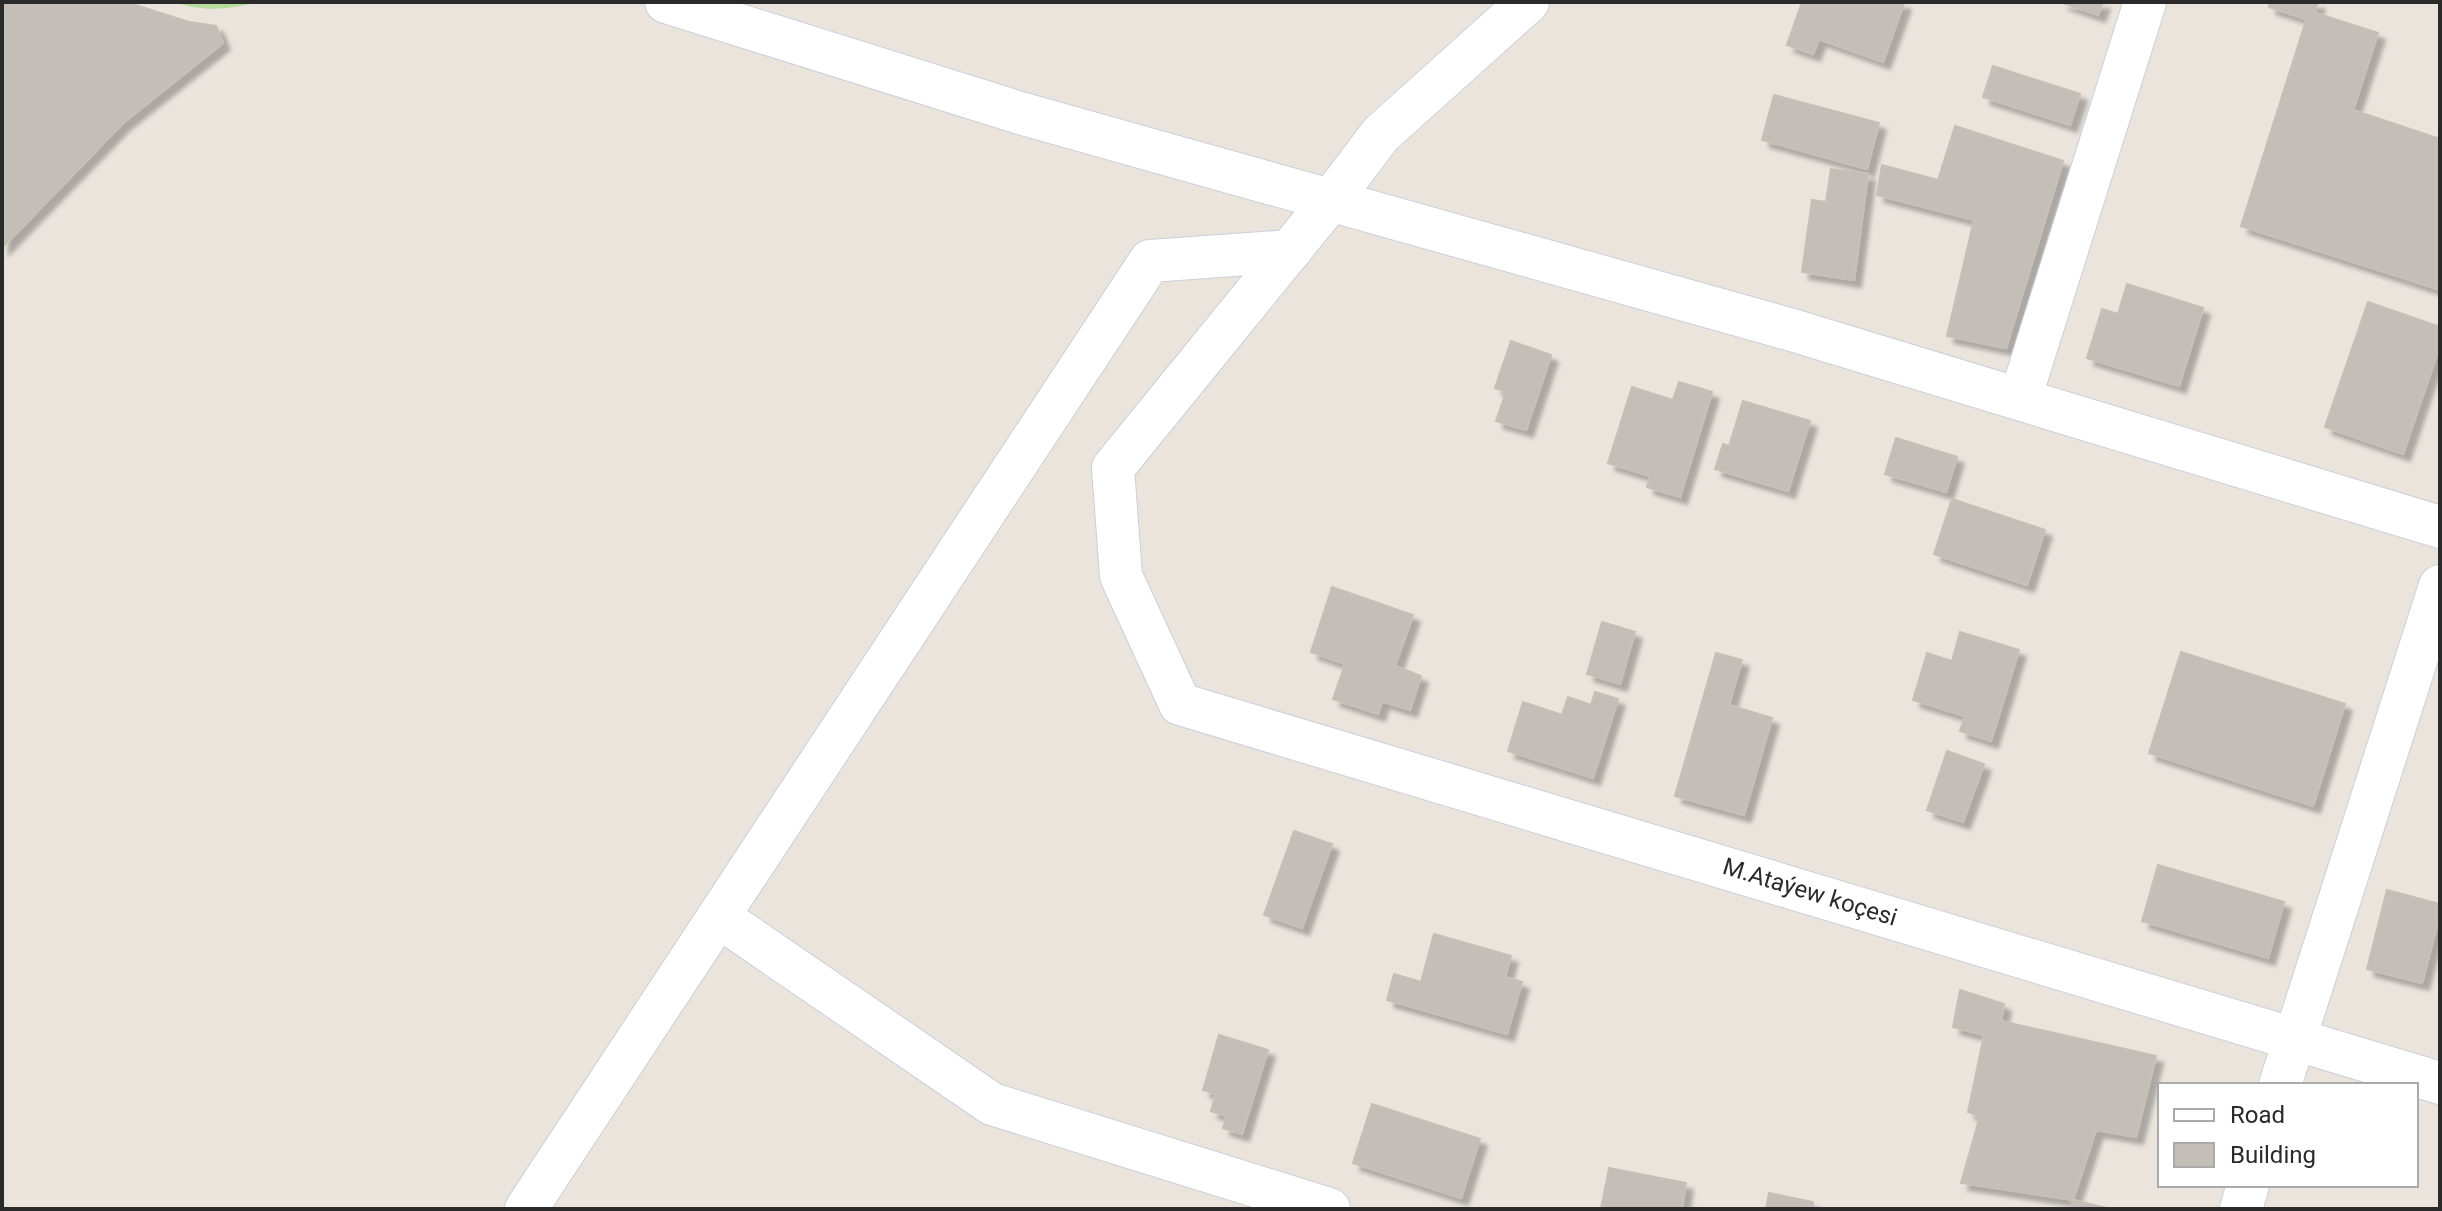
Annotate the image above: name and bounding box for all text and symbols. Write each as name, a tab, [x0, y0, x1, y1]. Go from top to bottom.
street label: M.Ataýew koçesi	[1719, 852, 1901, 932]
legend	[2158, 1083, 2418, 1187]
text: Road	[2230, 1101, 2285, 1129]
text: Building	[2230, 1141, 2316, 1169]

